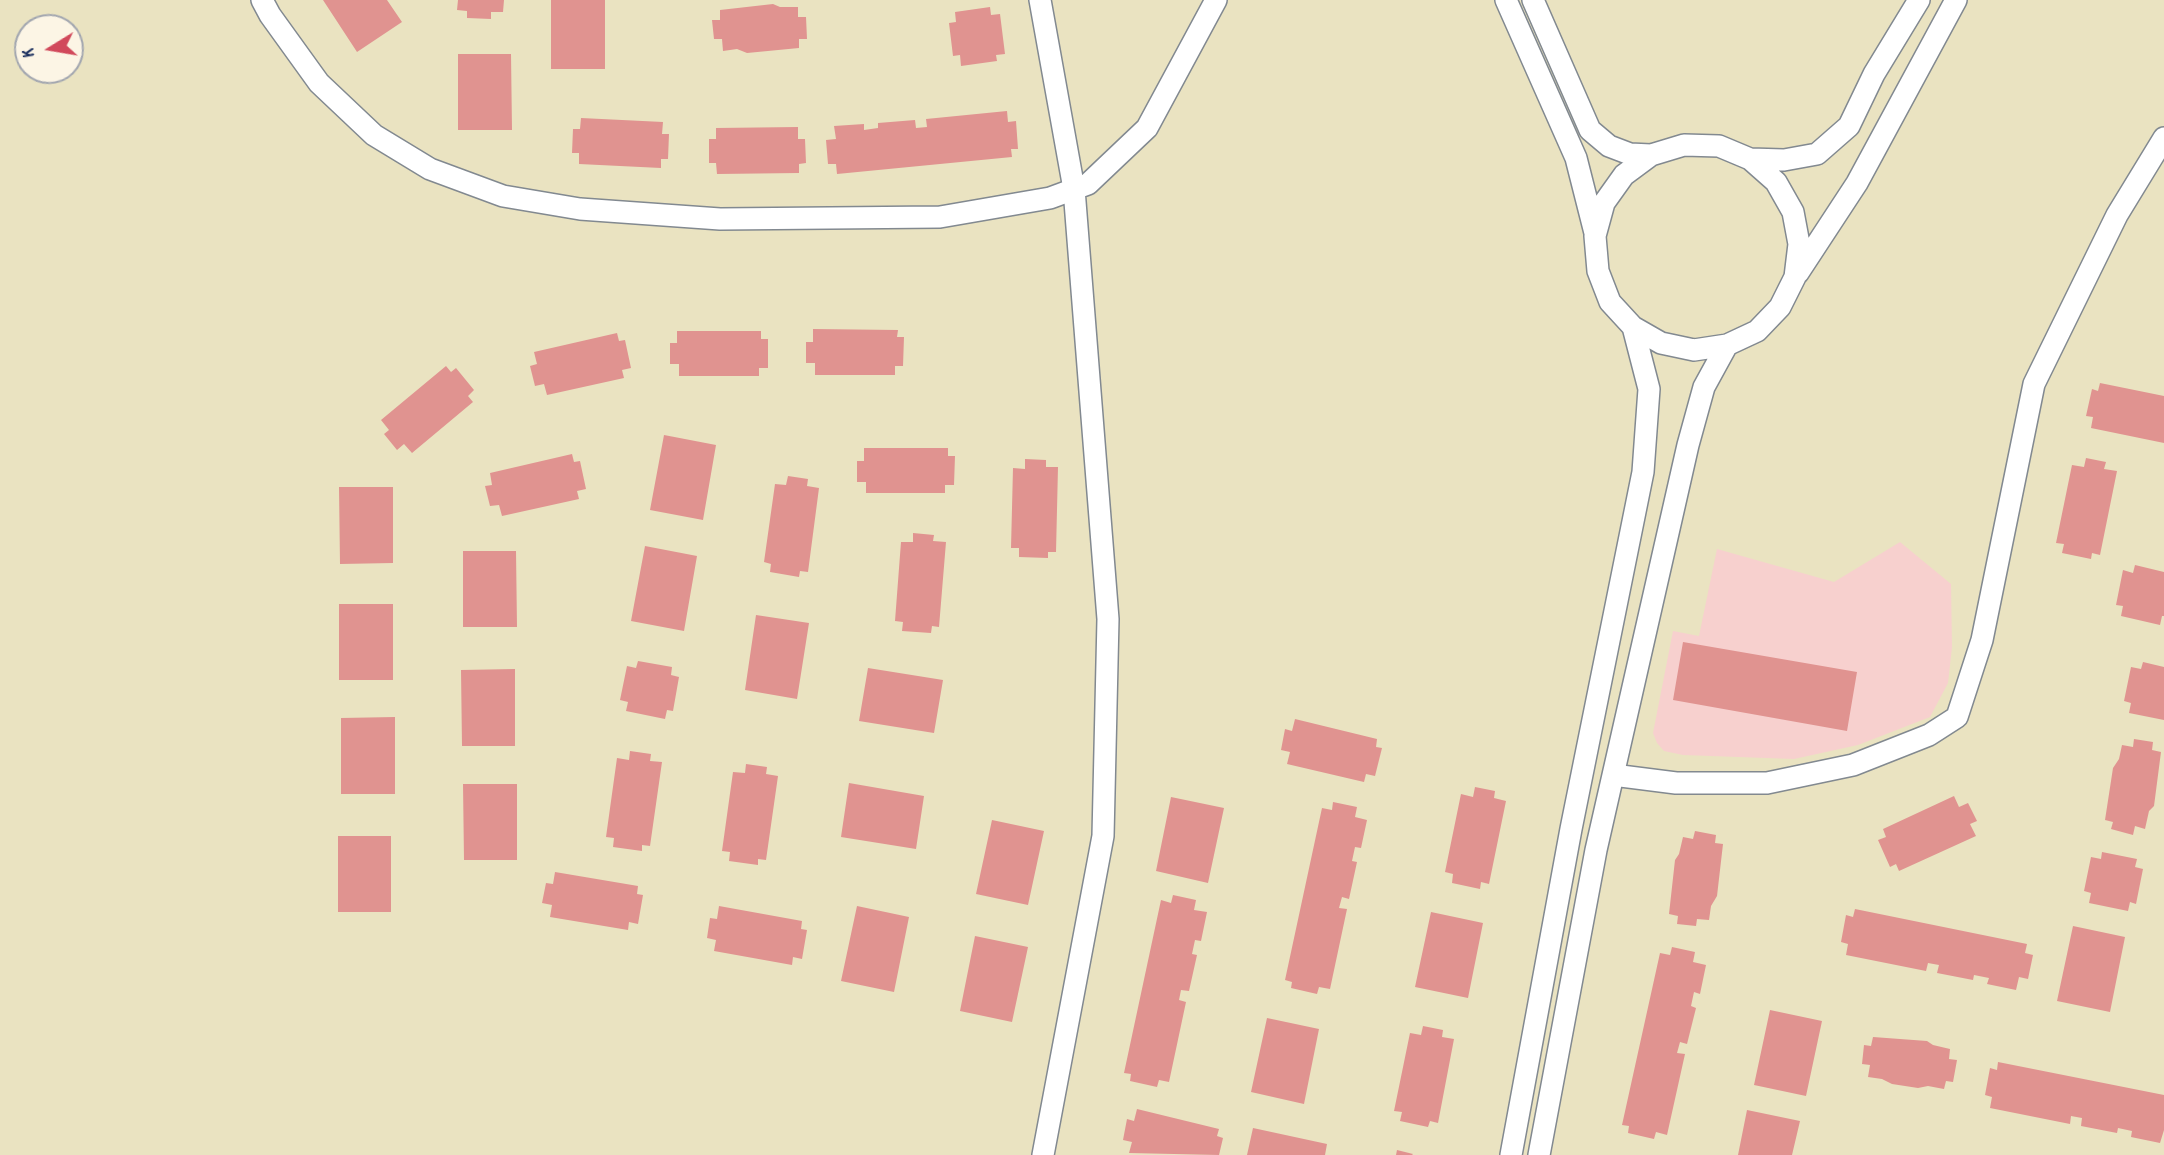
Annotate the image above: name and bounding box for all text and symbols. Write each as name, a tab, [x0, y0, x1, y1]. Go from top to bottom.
north arrow	[14, 14, 84, 84]
text: K	[16, 46, 44, 60]

